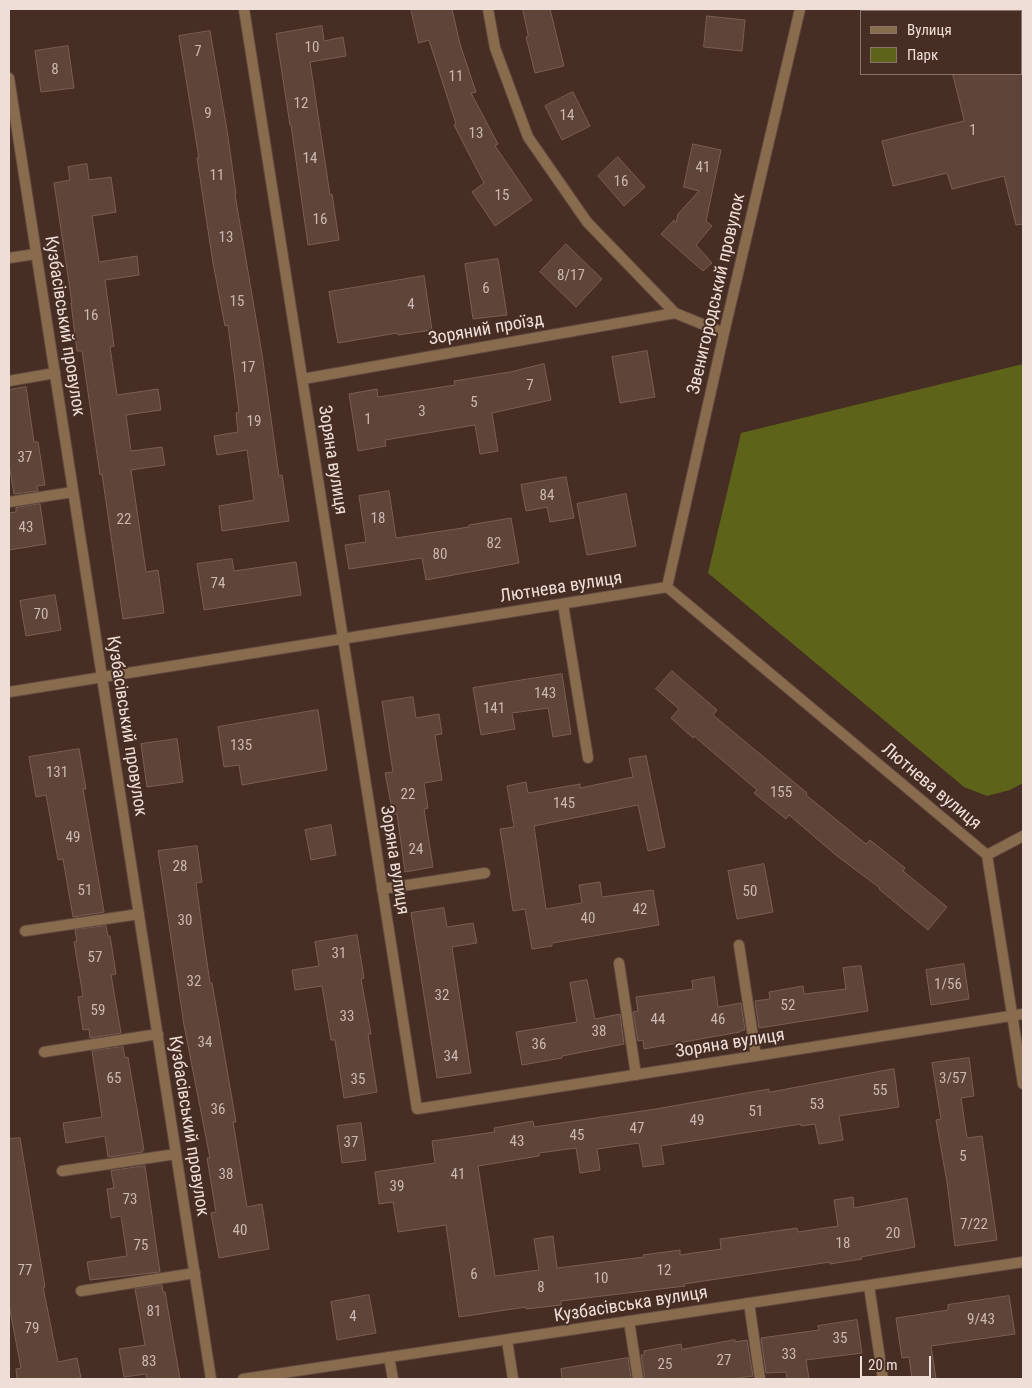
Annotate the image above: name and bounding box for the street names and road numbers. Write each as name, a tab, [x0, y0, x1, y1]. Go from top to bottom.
street label: Звенигородський провулок	[683, 191, 751, 397]
street label: Кузбасівський провулок	[39, 234, 89, 418]
street label: Зоряний проїзд	[427, 309, 545, 351]
street label: Зоряна вулиця	[313, 404, 351, 516]
street label: Лютнева вулиця	[498, 568, 624, 608]
street label: Кузбасівський провулок	[101, 634, 151, 818]
street label: Лютнева вулиця	[877, 739, 985, 835]
street label: Зоряна вулиця	[375, 804, 413, 916]
street label: Зоряна вулиця	[674, 1025, 786, 1063]
street label: Кузбасівський провулок	[163, 1034, 213, 1218]
street label: Кузбасівська вулиця	[553, 1282, 709, 1328]

